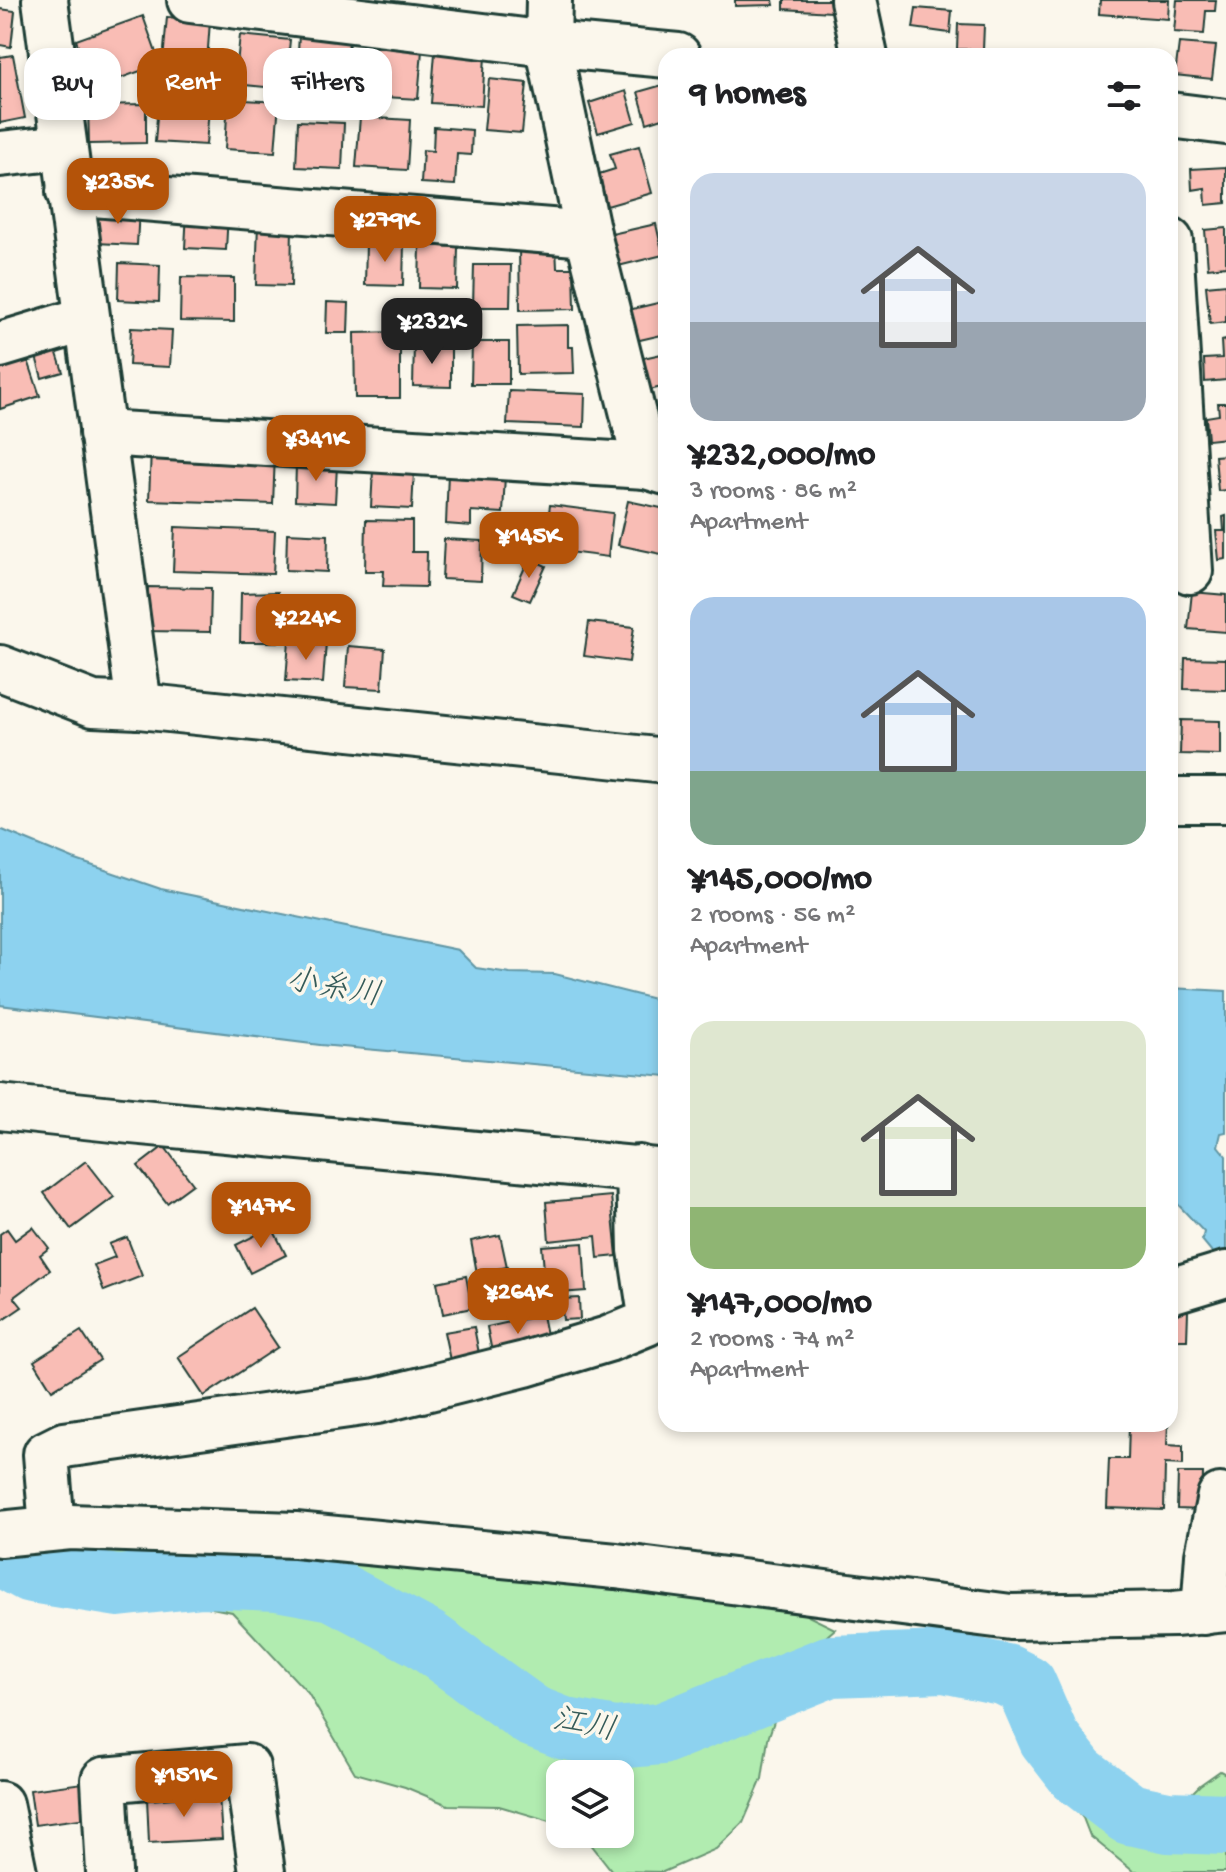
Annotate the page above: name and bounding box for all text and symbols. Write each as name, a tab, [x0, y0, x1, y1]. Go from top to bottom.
chip: Buy	[24, 48, 121, 120]
chip: Rent	[137, 48, 247, 120]
chip: Filters	[263, 48, 392, 120]
icon: filters	[1102, 74, 1146, 118]
text: 9 homes	[690, 76, 805, 116]
pin: ¥235K	[62, 158, 174, 226]
text: ¥235K	[85, 168, 151, 199]
pin: ¥279K	[329, 196, 441, 264]
text: ¥279K	[352, 206, 418, 237]
icon: home	[846, 225, 990, 369]
pin: ¥232K	[376, 298, 488, 366]
text: ¥232K	[399, 308, 465, 339]
pin: ¥341K	[260, 415, 372, 483]
text: ¥341K	[285, 425, 347, 456]
text: ¥232,000/mo	[690, 437, 875, 477]
text: 3 rooms · 86 m²	[690, 477, 857, 508]
text: Apartment	[690, 508, 807, 539]
pin: ¥145K	[473, 512, 585, 580]
text: ¥145K	[498, 522, 560, 553]
pin: ¥224K	[250, 594, 362, 662]
text: ¥224K	[274, 604, 338, 635]
icon: home	[846, 649, 990, 793]
text: ¥145,000/mo	[690, 861, 872, 901]
text: 2 rooms · 56 m²	[690, 901, 855, 932]
text: Apartment	[690, 932, 807, 963]
water label: 小糸川	[282, 962, 384, 1017]
icon: home	[846, 1073, 990, 1217]
pin: ¥147K	[205, 1182, 317, 1250]
text: ¥147K	[230, 1192, 292, 1223]
pin: ¥264K	[462, 1268, 574, 1336]
text: ¥264K	[486, 1278, 550, 1309]
text: ¥147,000/mo	[690, 1285, 872, 1325]
text: 2 rooms · 74 m²	[690, 1325, 854, 1356]
text: Apartment	[690, 1356, 807, 1387]
water label: 江川	[549, 1702, 619, 1752]
pin: ¥151K	[128, 1751, 240, 1819]
map controls	[546, 1760, 634, 1848]
button: layers	[546, 1760, 634, 1848]
text: ¥151K	[153, 1761, 215, 1792]

